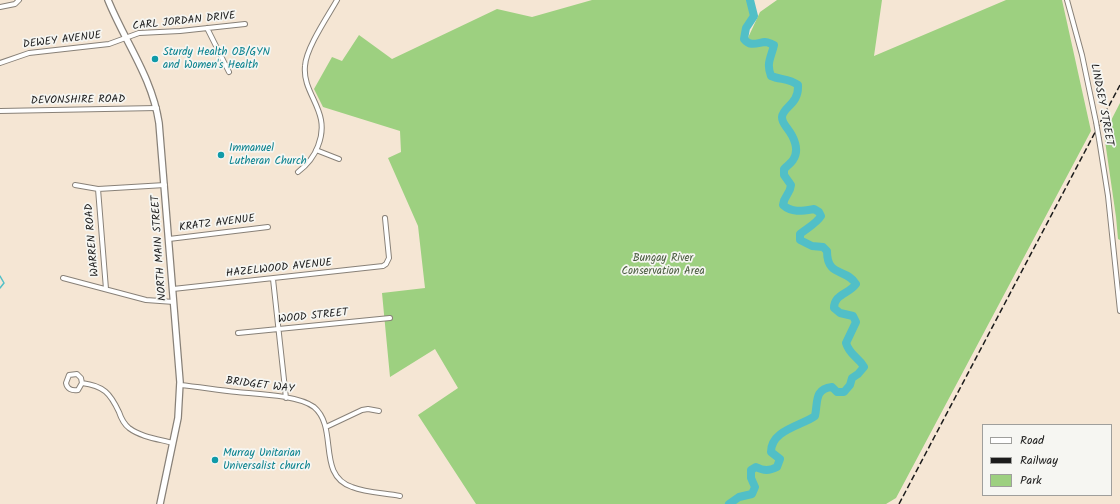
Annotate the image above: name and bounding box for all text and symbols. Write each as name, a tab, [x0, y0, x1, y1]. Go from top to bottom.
street label: CARL JORDAN DRIVE	[132, 10, 236, 34]
street label: DEWEY AVENUE	[22, 30, 102, 52]
place label: Sturdy Health OB/GYN and Women's Health	[163, 46, 270, 72]
marker: Sturdy Health OB/GYN and Women's Health	[150, 54, 160, 64]
street label: LINDSEY STREET	[1087, 63, 1115, 147]
street label: DEVONSHIRE ROAD	[31, 94, 125, 108]
place label: Immanuel Lutheran Church	[229, 142, 307, 168]
marker: Immanuel Lutheran Church	[216, 150, 226, 160]
street label: NORTH MAIN STREET	[150, 195, 170, 301]
street label: WARREN ROAD	[83, 203, 103, 277]
street label: KRATZ AVENUE	[178, 213, 256, 235]
park label: Bungay River Conservation Area	[621, 252, 705, 278]
street label: HAZELWOOD AVENUE	[225, 257, 333, 281]
street label: WOOD STREET	[277, 307, 349, 327]
street label: BRIDGET WAY	[225, 375, 295, 397]
legend	[982, 424, 1112, 496]
text: Road	[1020, 431, 1044, 450]
place label: Murray Unitarian Universalist church	[223, 447, 310, 473]
text: Railway	[1020, 451, 1058, 470]
marker: Murray Unitarian Universalist church	[210, 455, 220, 465]
text: Park	[1020, 471, 1042, 490]

